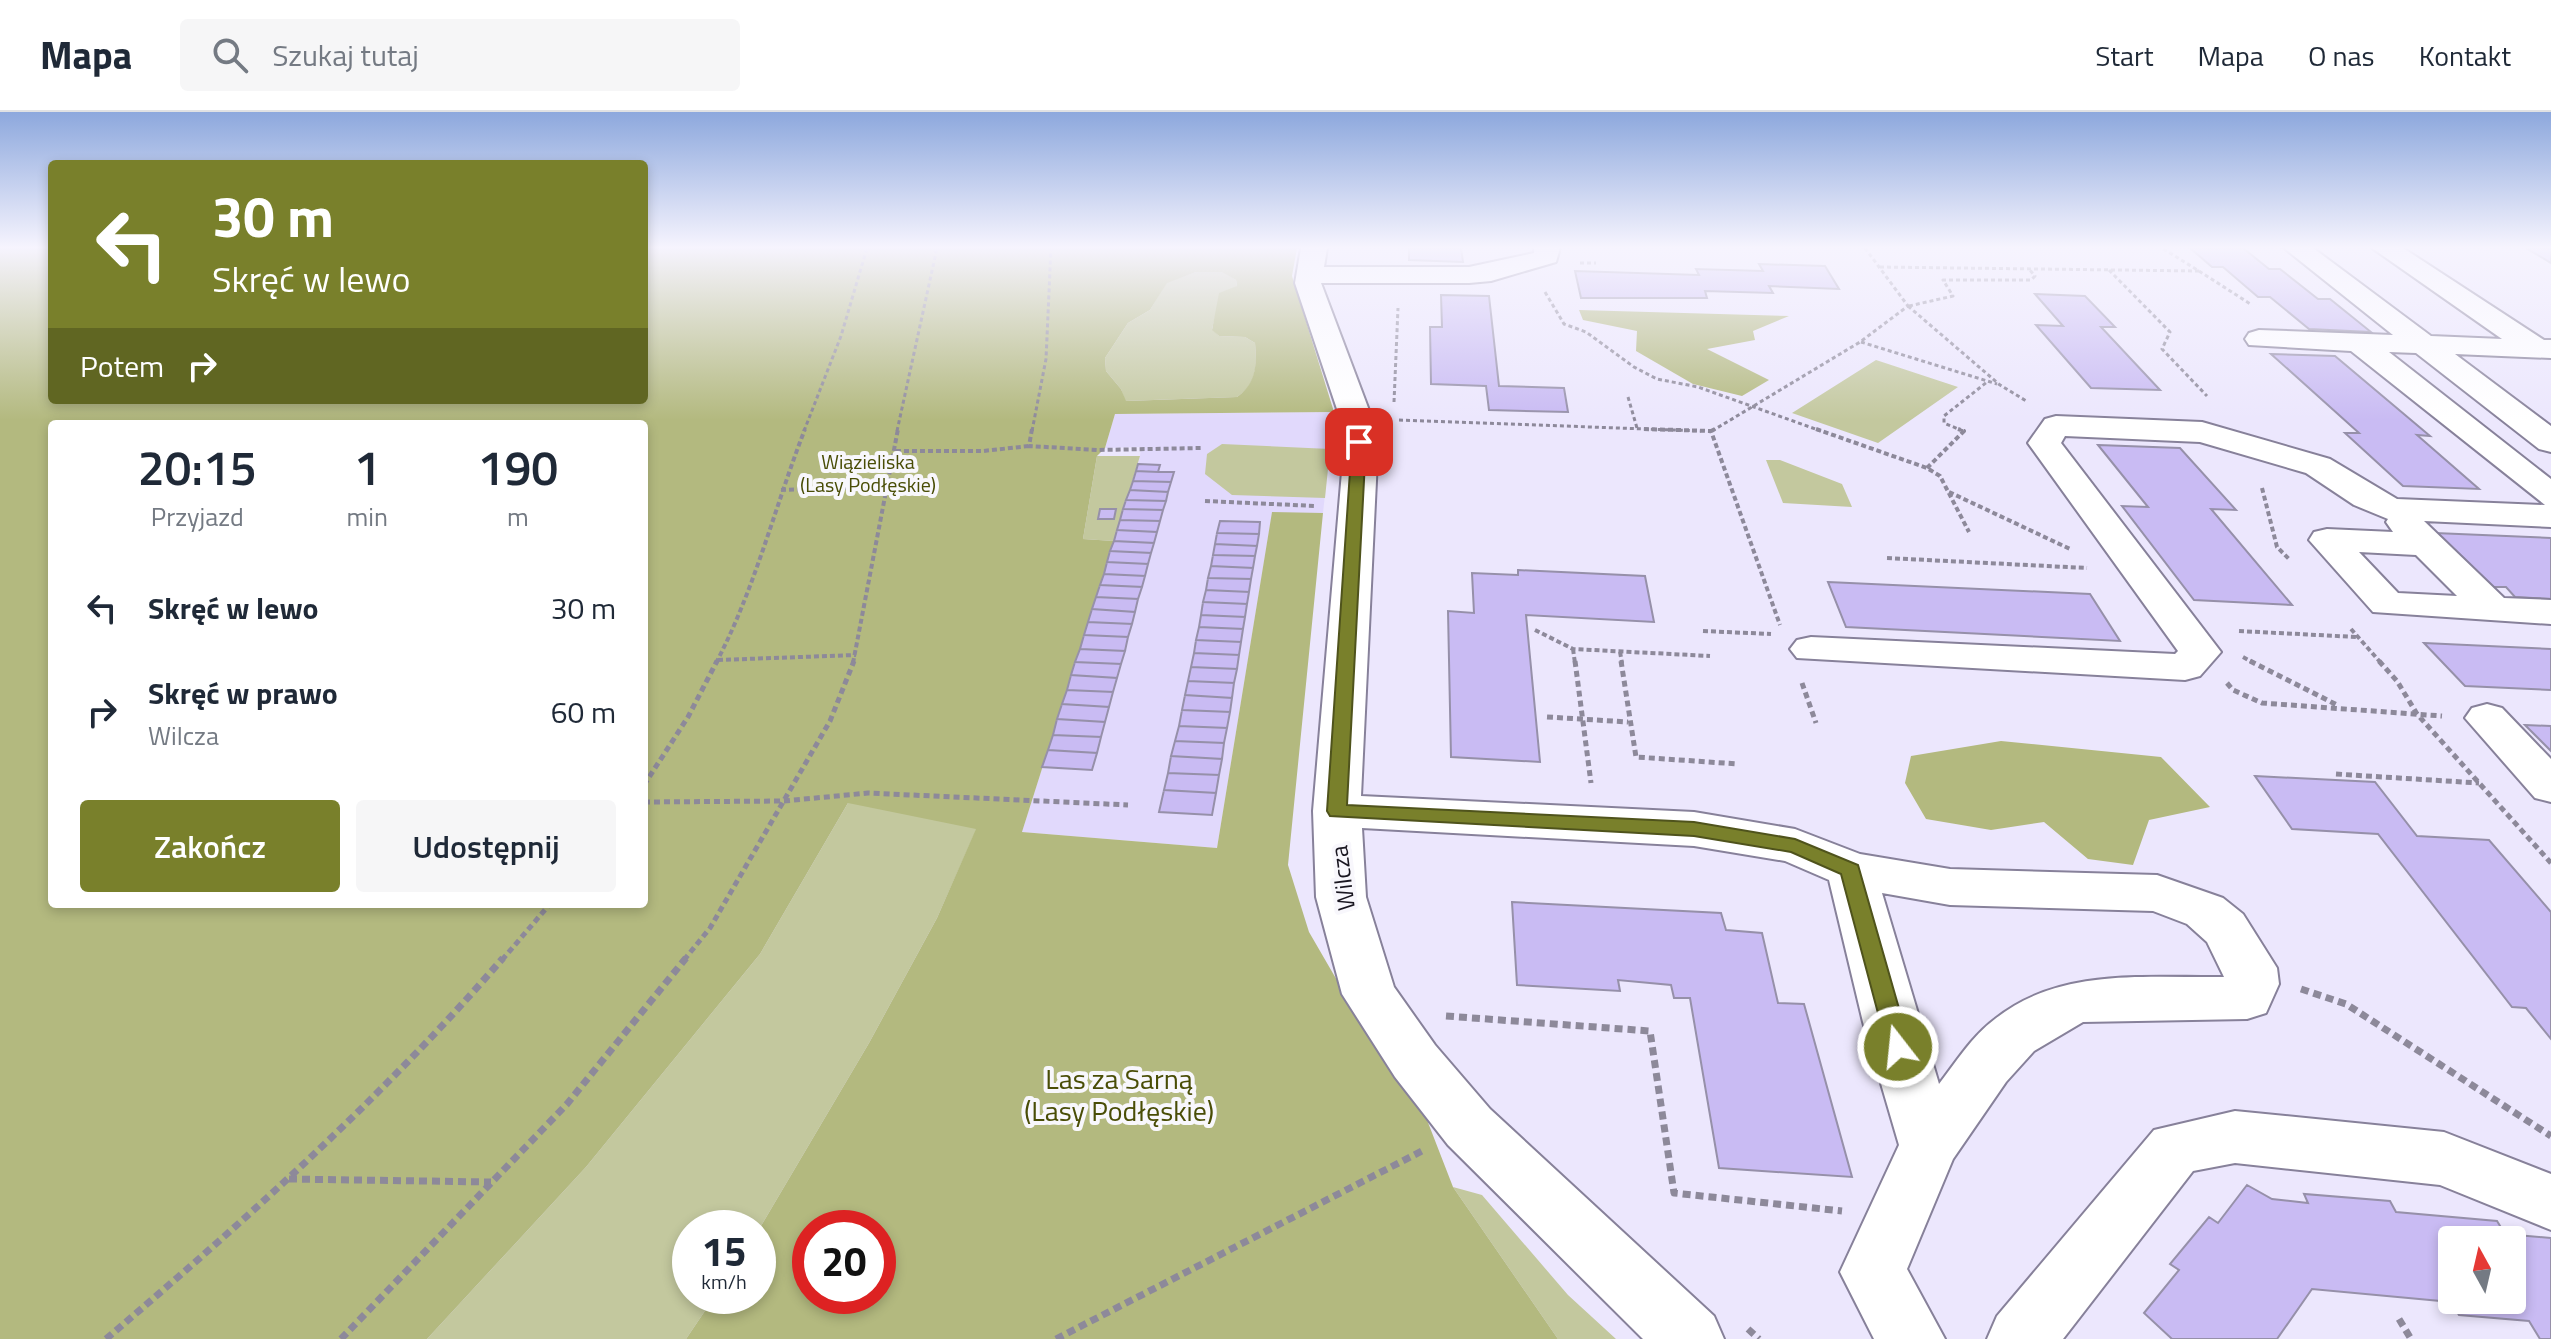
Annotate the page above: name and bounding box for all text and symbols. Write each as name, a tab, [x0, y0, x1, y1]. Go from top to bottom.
search box	[180, 19, 740, 91]
text: Mapa	[40, 26, 132, 84]
text: Szukaj tutaj	[272, 32, 419, 78]
icon: search	[208, 33, 252, 77]
text: Start	[2095, 34, 2154, 77]
text: Mapa	[2198, 34, 2264, 77]
text: O nas	[2308, 34, 2375, 77]
text: Kontakt	[2419, 34, 2511, 77]
text: 30 m	[212, 174, 334, 259]
icon: left	[80, 192, 184, 296]
text: Skręć w lewo	[212, 251, 411, 306]
text: Potem	[80, 343, 164, 389]
icon: right	[180, 344, 224, 388]
pin	[1325, 408, 1393, 476]
icon: arrive	[1337, 420, 1381, 464]
text: 20:15	[138, 431, 257, 504]
text: 1	[354, 431, 381, 504]
text: 190	[478, 431, 558, 504]
park label: Wiązieliska (Lasy Podłęskie)	[800, 446, 936, 500]
text: Przyjazd	[151, 497, 244, 536]
text: min	[346, 497, 388, 536]
text: m	[507, 497, 529, 536]
text: Skręć w lewo	[148, 585, 319, 631]
text: 30 m	[551, 585, 616, 631]
icon: left	[80, 586, 124, 630]
text: Skręć w prawo	[148, 670, 338, 716]
text: 60 m	[551, 689, 616, 735]
icon: right	[80, 690, 124, 734]
text: Wilcza	[148, 716, 219, 755]
button: Zakończ	[80, 800, 340, 892]
button: Udostępnij	[356, 800, 616, 892]
street label: Wilcza	[1320, 843, 1364, 913]
position arrow	[1856, 1005, 1940, 1089]
park label: Las za Sarną (Lasy Podłęskie)	[1024, 1057, 1214, 1132]
speed limit sign: 20	[792, 1210, 896, 1314]
text: 15	[702, 1221, 746, 1282]
north arrow	[2438, 1226, 2526, 1314]
map controls	[2438, 1226, 2526, 1314]
text: km/h	[701, 1266, 747, 1297]

